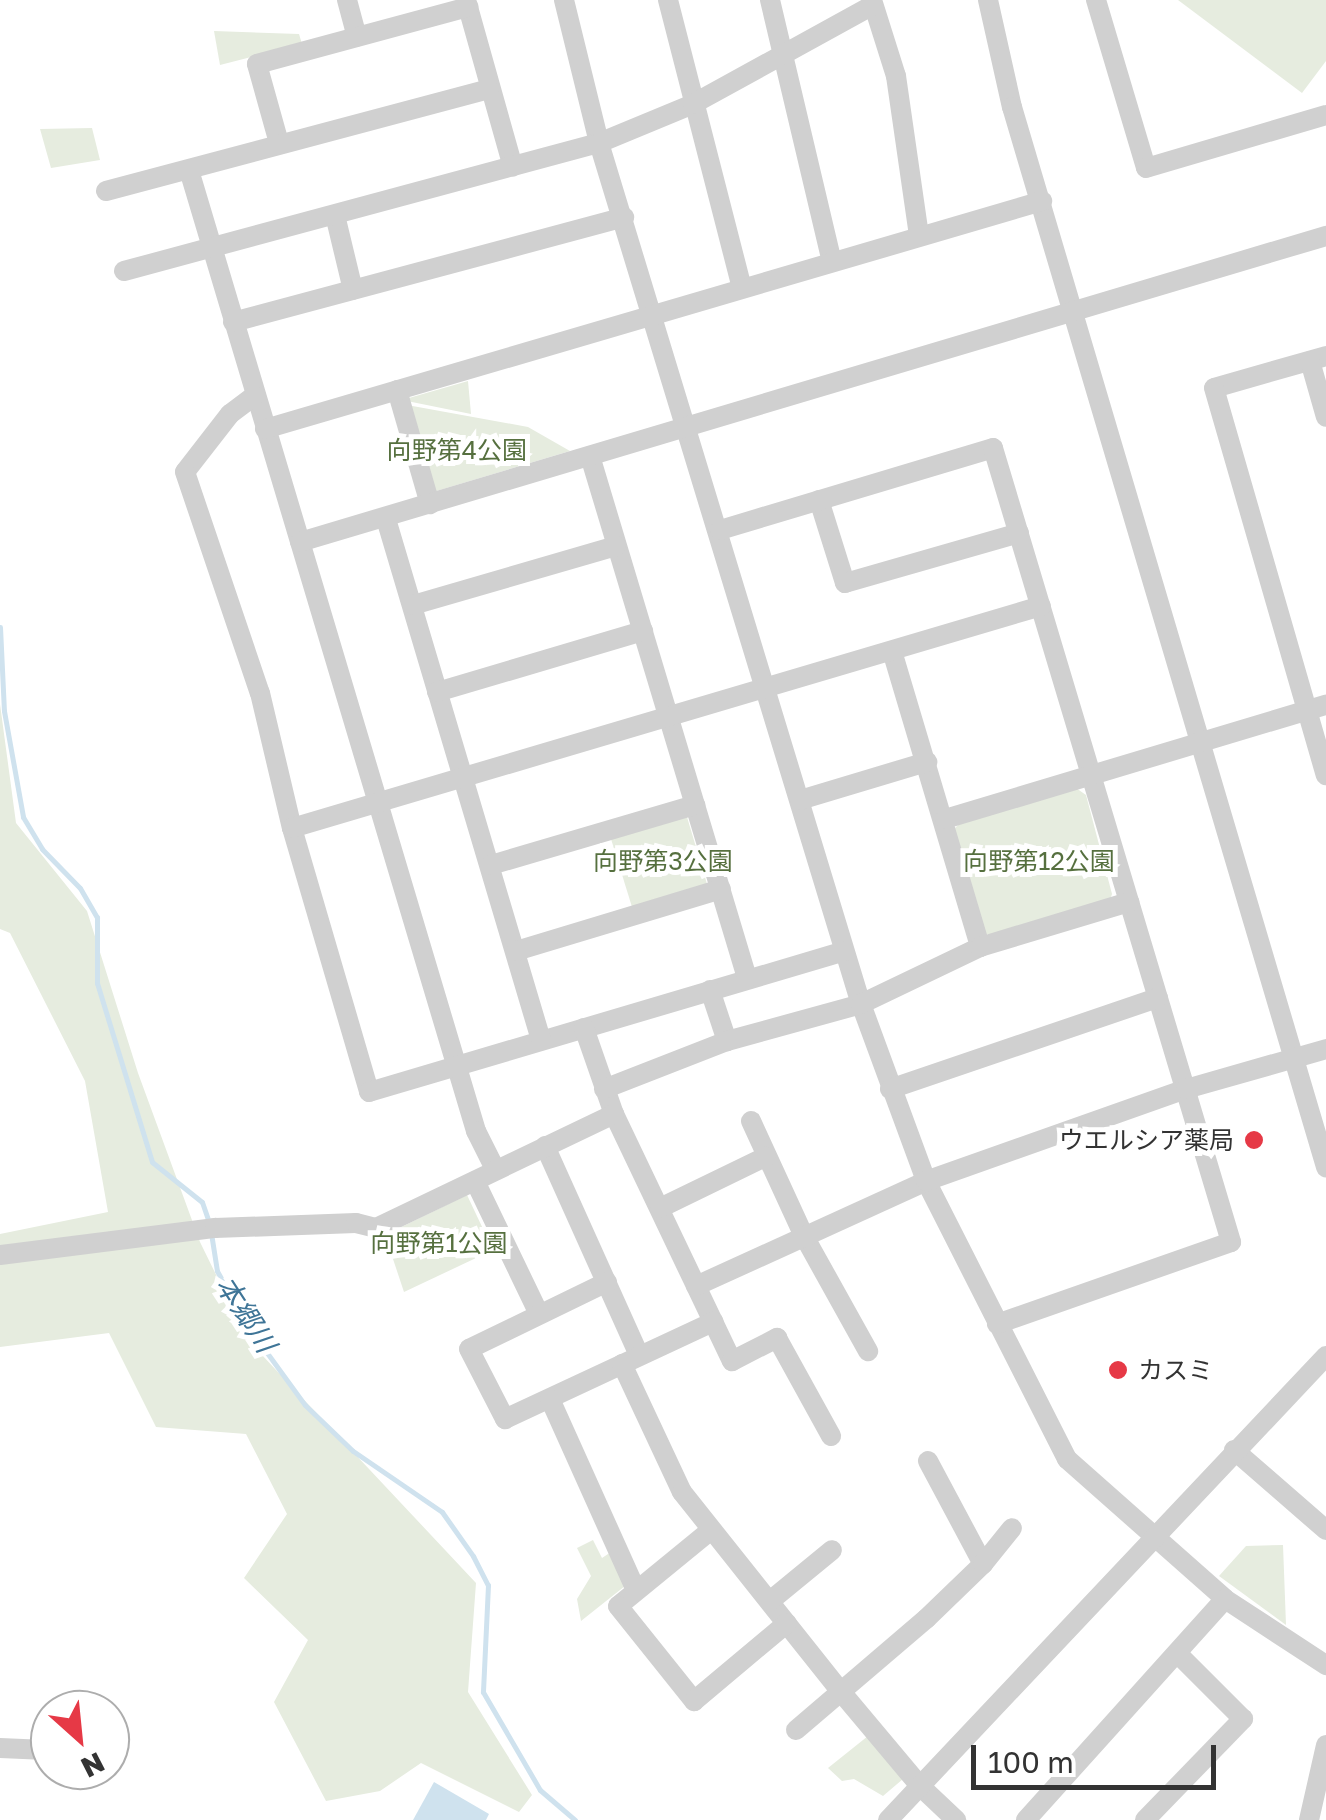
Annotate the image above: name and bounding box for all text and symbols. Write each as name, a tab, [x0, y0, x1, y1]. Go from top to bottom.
park label: 向野第4公園	[387, 435, 527, 465]
park label: 向野第3公園	[593, 846, 733, 876]
park label: 向野第12公園	[963, 846, 1115, 876]
place label: ウエルシア薬局	[1059, 1125, 1234, 1155]
marker: ウエルシア薬局	[1243, 1129, 1265, 1151]
park label: 向野第1公園	[370, 1228, 508, 1258]
water label: 本郷川	[209, 1270, 283, 1358]
place label: カスミ	[1138, 1355, 1213, 1385]
marker: カスミ	[1107, 1359, 1129, 1381]
north arrow	[30, 1690, 130, 1790]
scale bar	[976, 1725, 1221, 1787]
text: 100 m	[988, 1744, 1074, 1780]
text: N	[76, 1746, 110, 1785]

